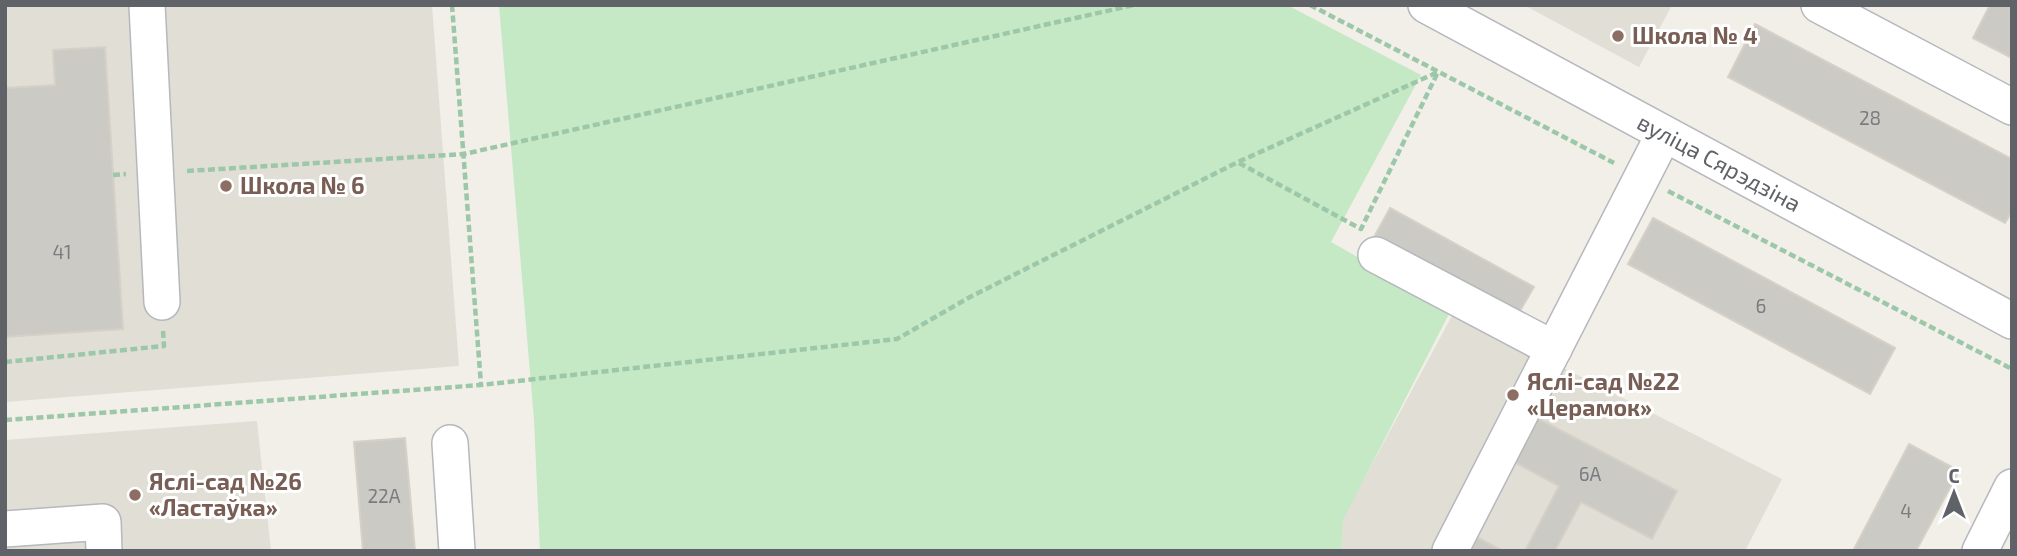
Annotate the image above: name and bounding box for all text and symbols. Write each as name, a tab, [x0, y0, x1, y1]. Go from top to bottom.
place label: Школа № 4	[1632, 21, 1758, 49]
marker: Школа № 4	[1610, 28, 1626, 44]
house number: 28	[1859, 106, 1881, 129]
street label: вуліца Сярэдзіна	[1632, 107, 1806, 218]
place label: Школа № 6	[240, 171, 365, 199]
marker: Школа № 6	[218, 178, 234, 194]
house number: 41	[52, 240, 72, 263]
house number: 6	[1756, 294, 1766, 317]
place label: Яслі-сад №22 «Церамок»	[1527, 367, 1680, 421]
marker: Яслі-сад №22 «Церамок»	[1505, 387, 1521, 403]
north arrow	[1919, 458, 1989, 528]
house number: 6А	[1579, 462, 1602, 485]
text: С	[1948, 464, 1960, 487]
place label: Яслі-сад №26 «Ластаўка»	[149, 467, 302, 521]
house number: 22А	[367, 484, 401, 507]
marker: Яслі-сад №26 «Ластаўка»	[127, 487, 143, 503]
house number: 4	[1900, 499, 1912, 522]

